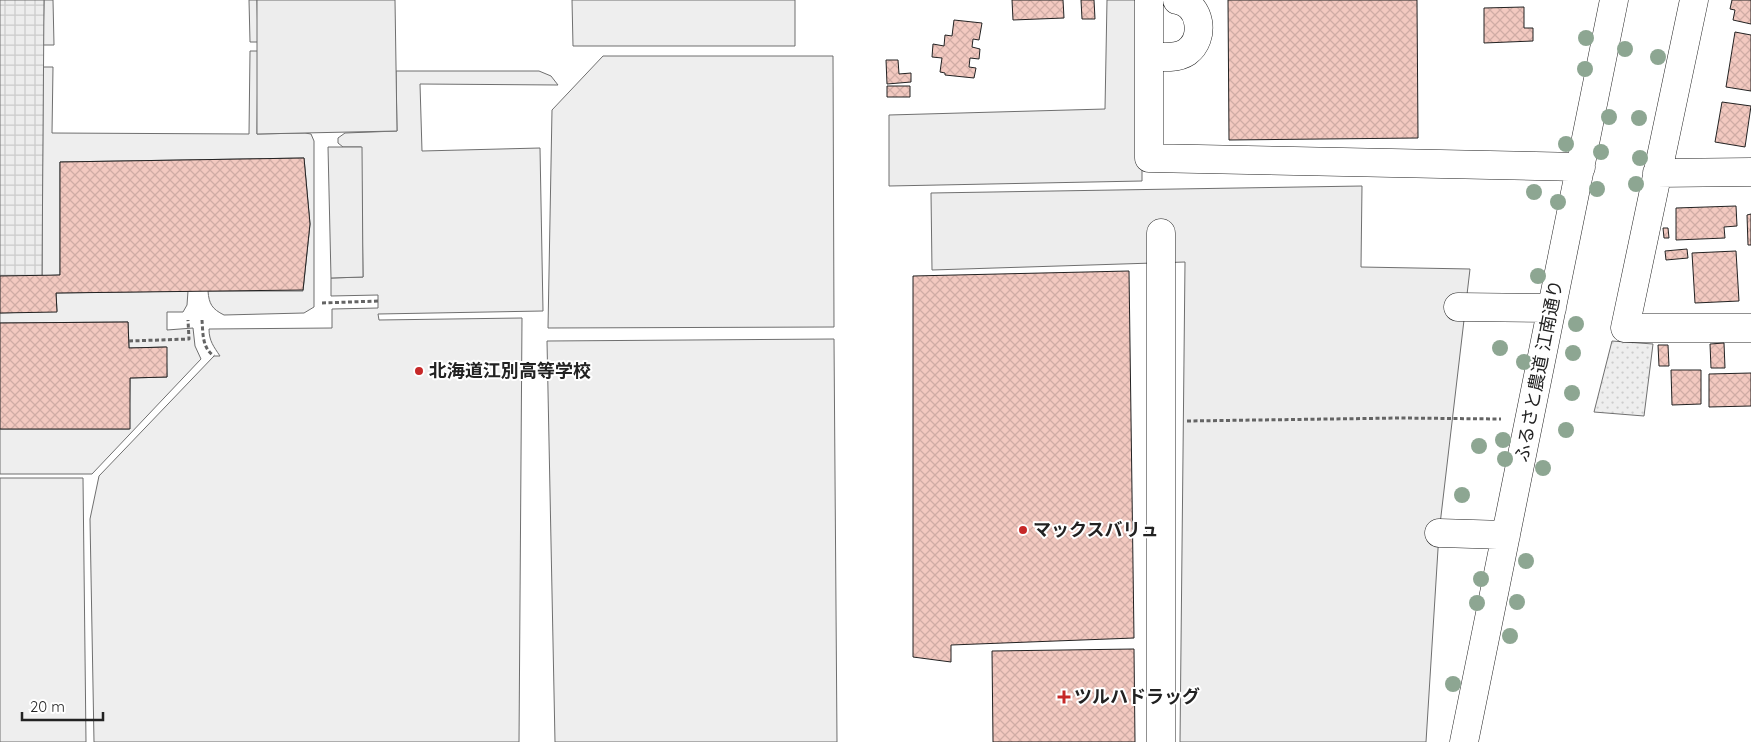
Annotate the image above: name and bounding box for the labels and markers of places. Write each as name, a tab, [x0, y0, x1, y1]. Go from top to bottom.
place label: 北海道江別高等学校	[429, 359, 591, 382]
marker: 北海道江別高等学校	[413, 365, 425, 377]
place label: マックスバリュ	[1033, 518, 1158, 541]
marker: マックスバリュ	[1017, 524, 1029, 536]
place label: ツルハドラッグ	[1074, 685, 1200, 708]
marker: ツルハドラッグ	[1058, 691, 1070, 703]

